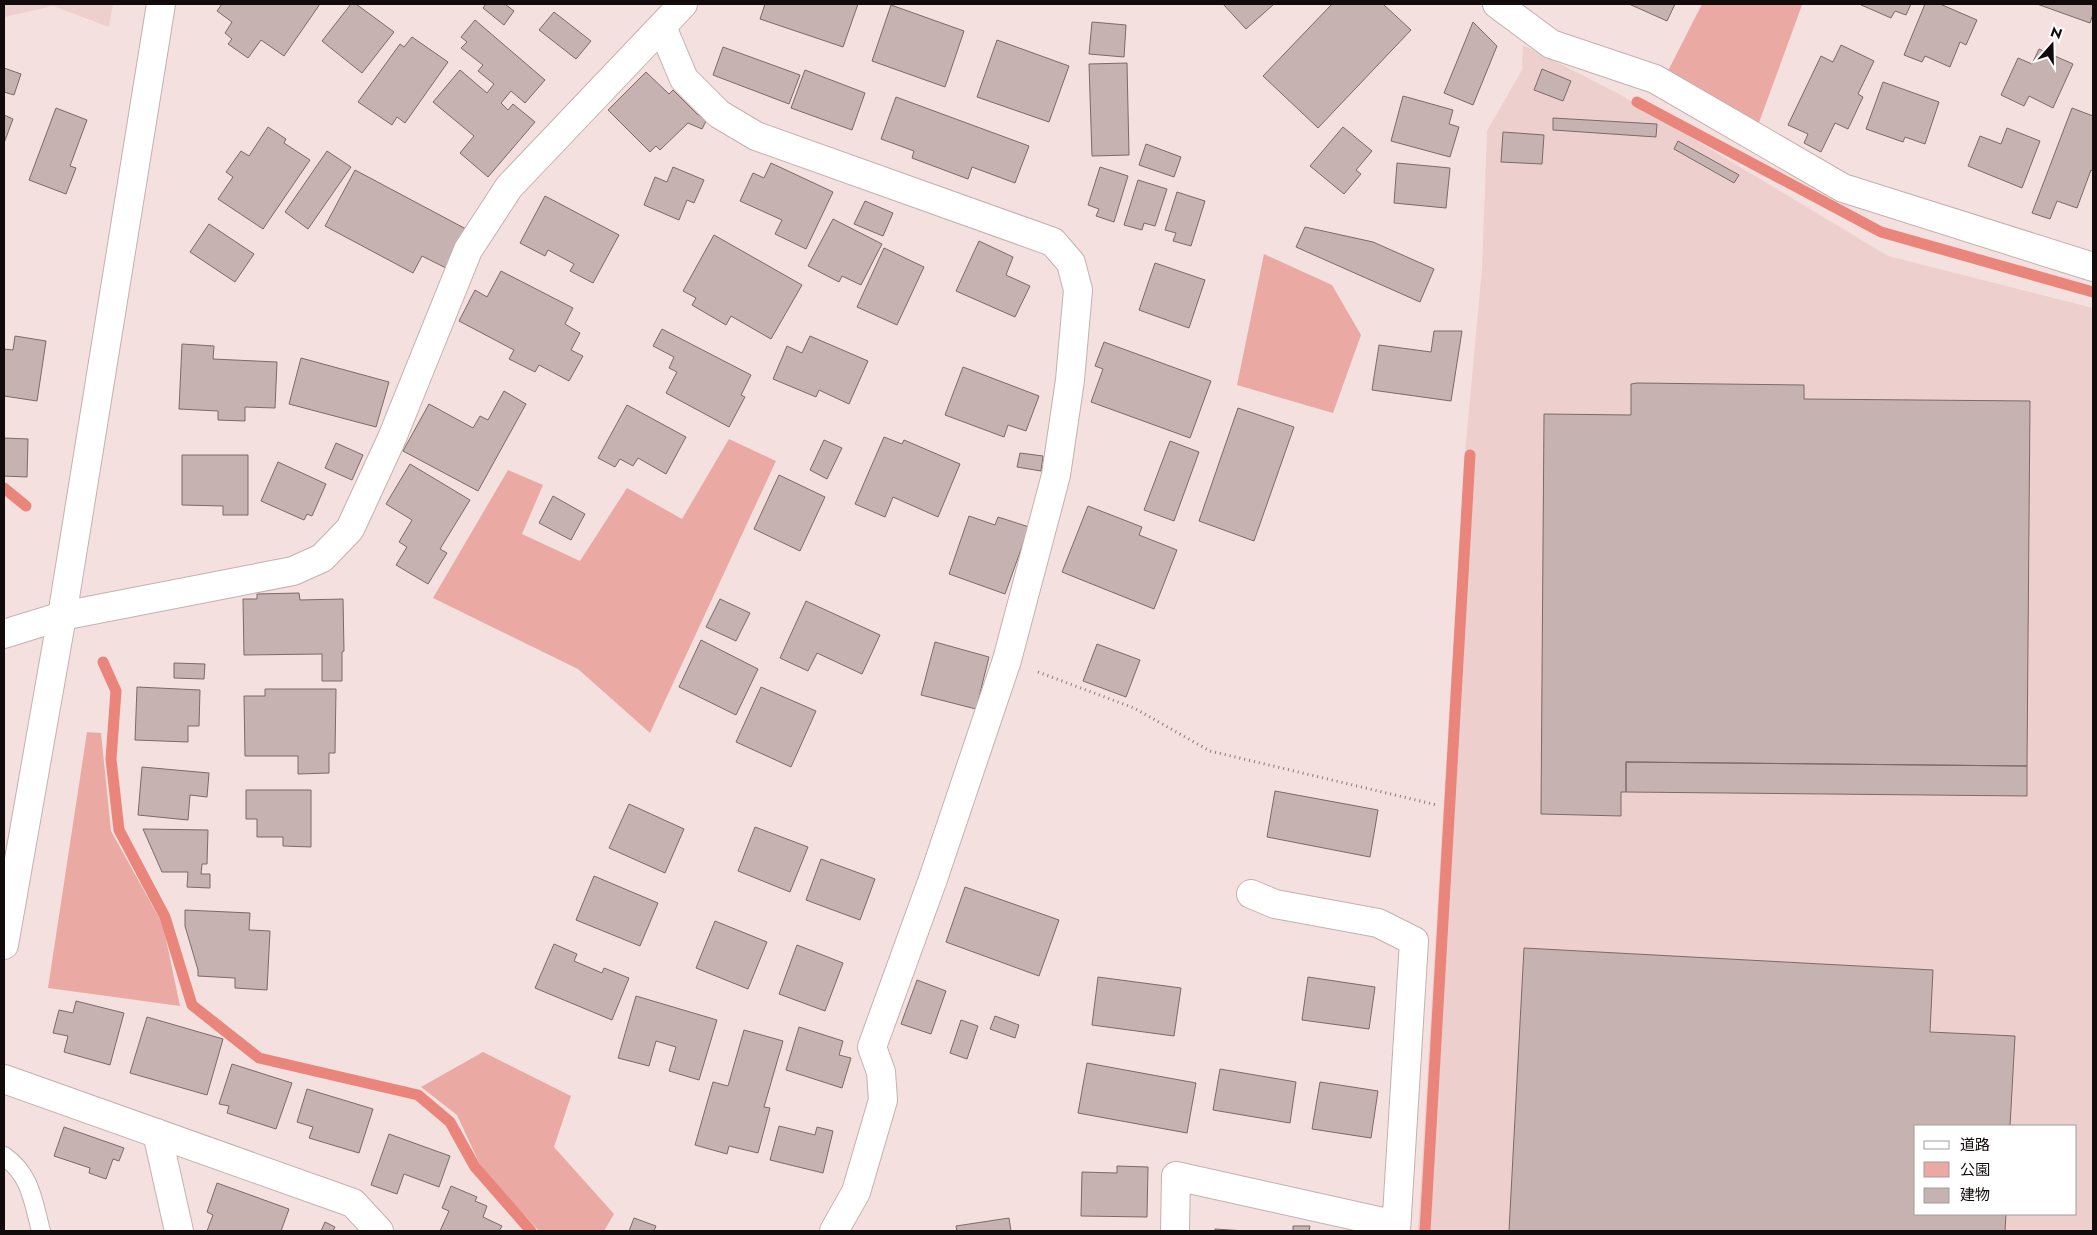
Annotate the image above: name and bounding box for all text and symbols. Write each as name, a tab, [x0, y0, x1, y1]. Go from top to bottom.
north arrow	[2027, 20, 2077, 70]
text: N	[2048, 21, 2065, 44]
legend	[1914, 1125, 2077, 1215]
text: 道路	[1960, 1134, 1990, 1156]
text: 公園	[1960, 1159, 1990, 1181]
text: 建物	[1960, 1184, 1990, 1206]

